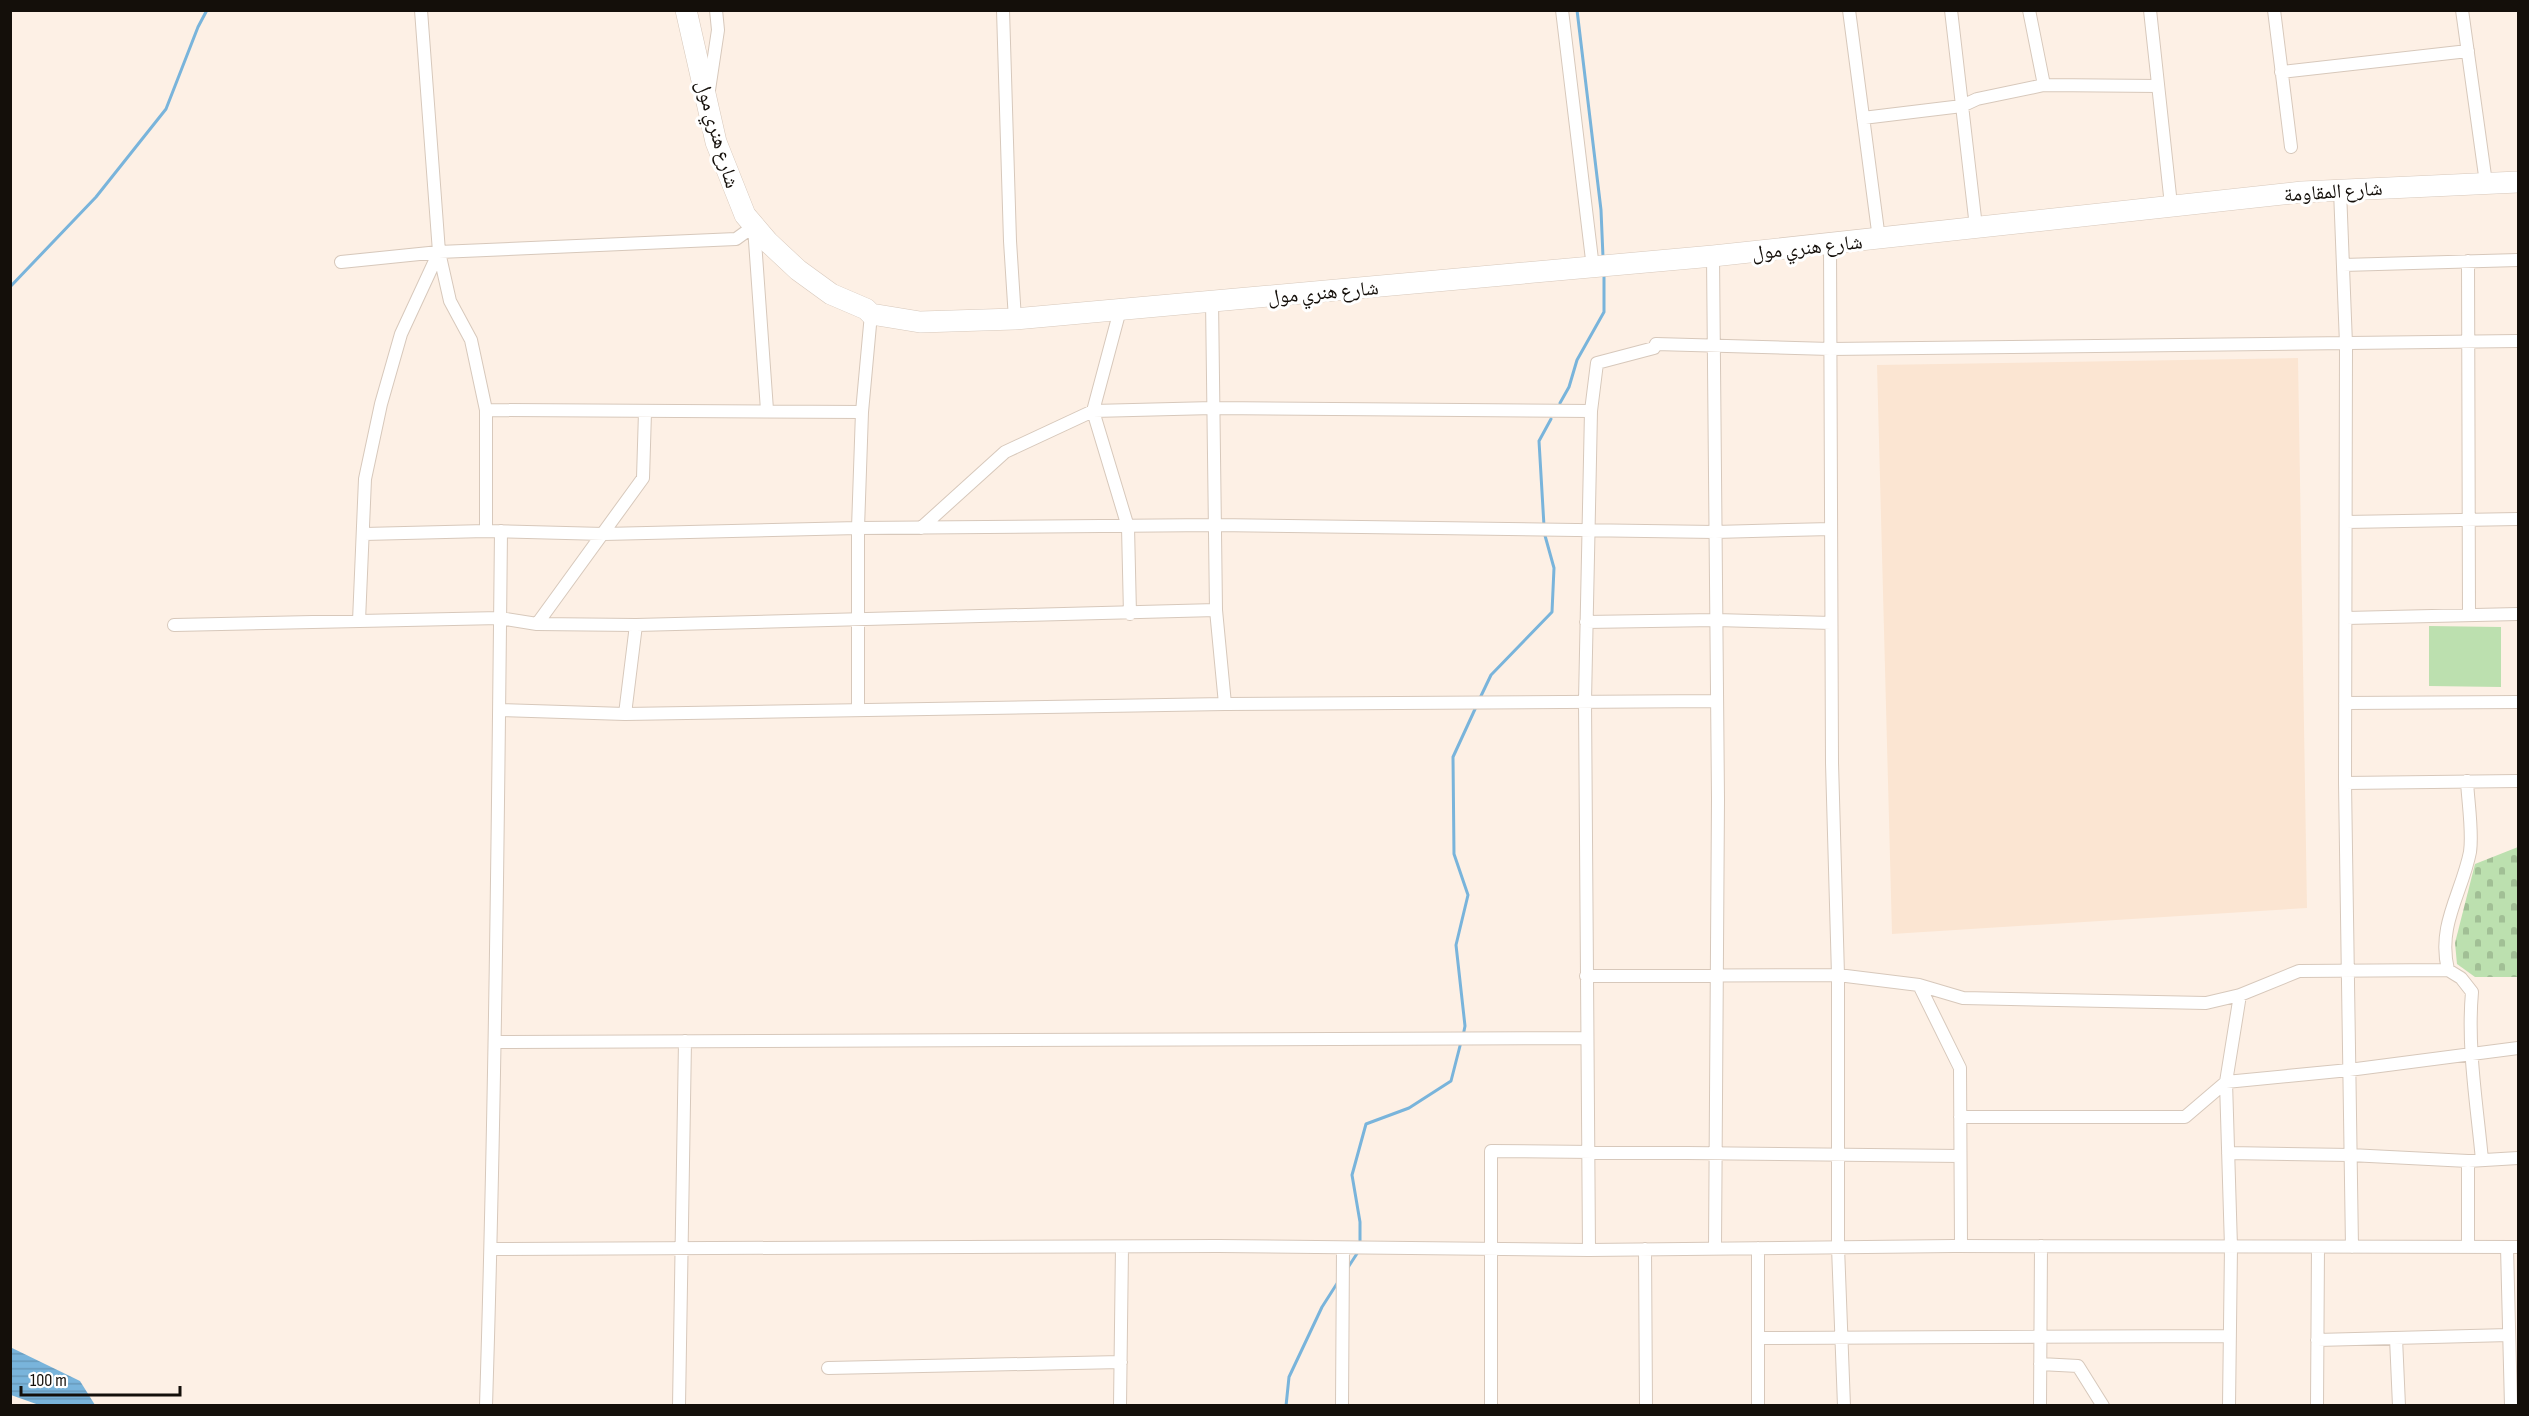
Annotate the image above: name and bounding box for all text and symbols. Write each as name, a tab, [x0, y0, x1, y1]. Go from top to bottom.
street label: شارع هنري مول	[687, 78, 744, 192]
street label: شارع المقاومة	[2283, 177, 2383, 207]
street label: شارع هنري مول	[1751, 230, 1864, 269]
street label: شارع هنري مول	[1267, 276, 1380, 313]
scale bar	[21, 1359, 180, 1397]
text: 100 m	[30, 1370, 67, 1391]

